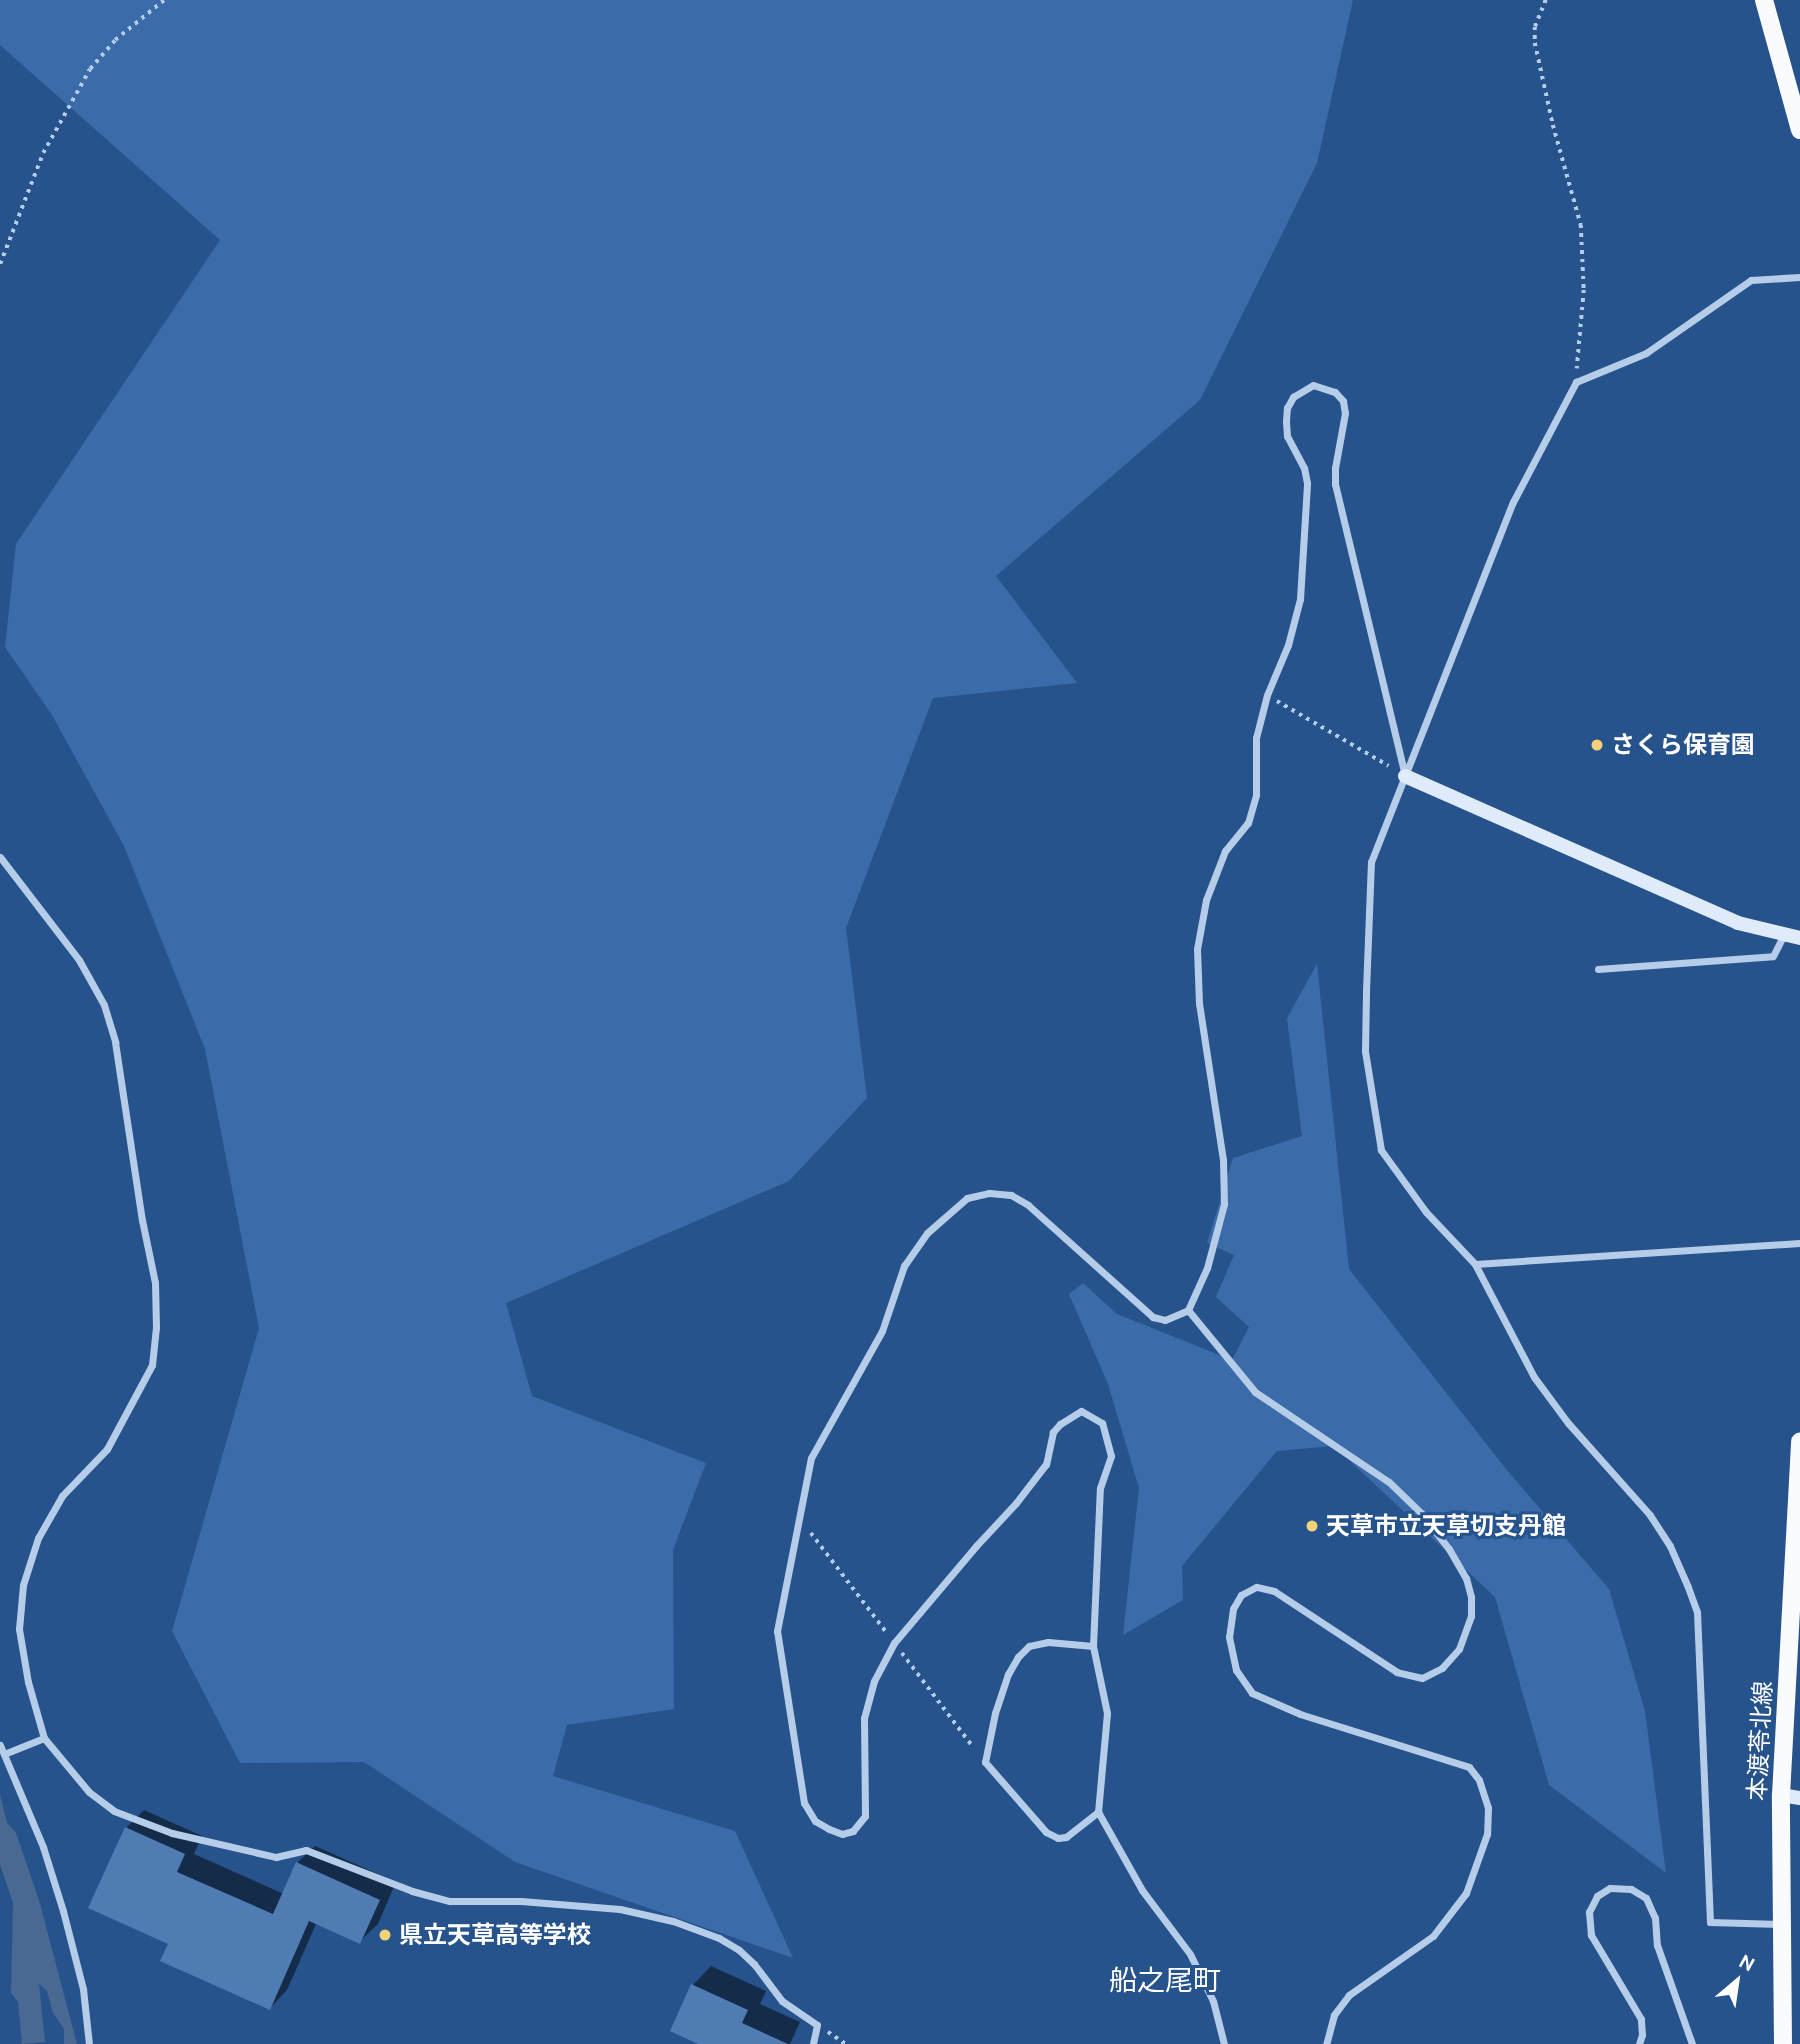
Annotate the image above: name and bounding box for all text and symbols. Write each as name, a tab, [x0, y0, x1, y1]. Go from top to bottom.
place label: さくら保育園	[1611, 731, 1755, 759]
marker: さくら保育園	[1589, 737, 1605, 753]
place label: 天草市立天草切支丹館	[1326, 1512, 1566, 1540]
marker: 天草市立天草切支丹館	[1304, 1518, 1320, 1534]
street label: 本渡苓北線	[1742, 1680, 1778, 1802]
place label: 県立天草高等学校	[399, 1921, 591, 1949]
marker: 県立天草高等学校	[377, 1927, 393, 1943]
north arrow	[1702, 1946, 1772, 2016]
text: N	[1736, 1950, 1759, 1976]
district label: 船之尾町	[1109, 1963, 1221, 1997]

